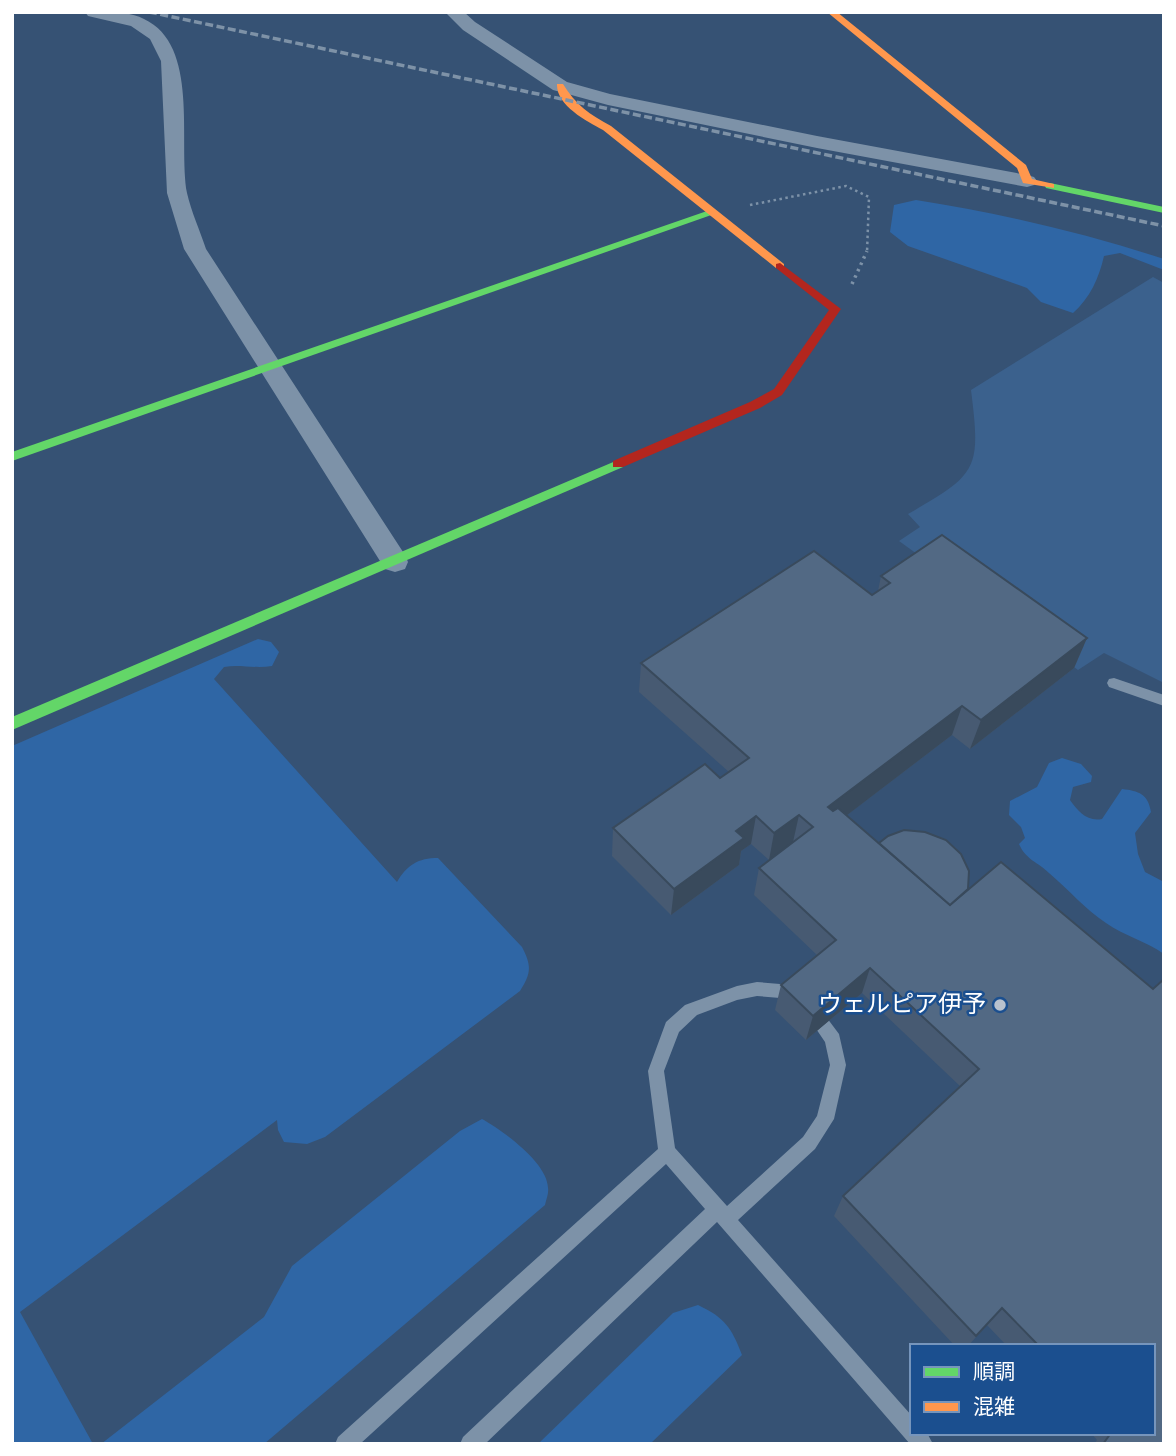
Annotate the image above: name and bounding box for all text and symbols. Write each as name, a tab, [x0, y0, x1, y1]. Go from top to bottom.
place label: ウェルピア伊予	[818, 991, 986, 1017]
marker: ウェルピア伊予	[992, 997, 1008, 1013]
legend	[910, 1344, 1155, 1435]
text: 順調	[973, 1361, 1015, 1383]
text: 混雑	[973, 1396, 1015, 1418]

